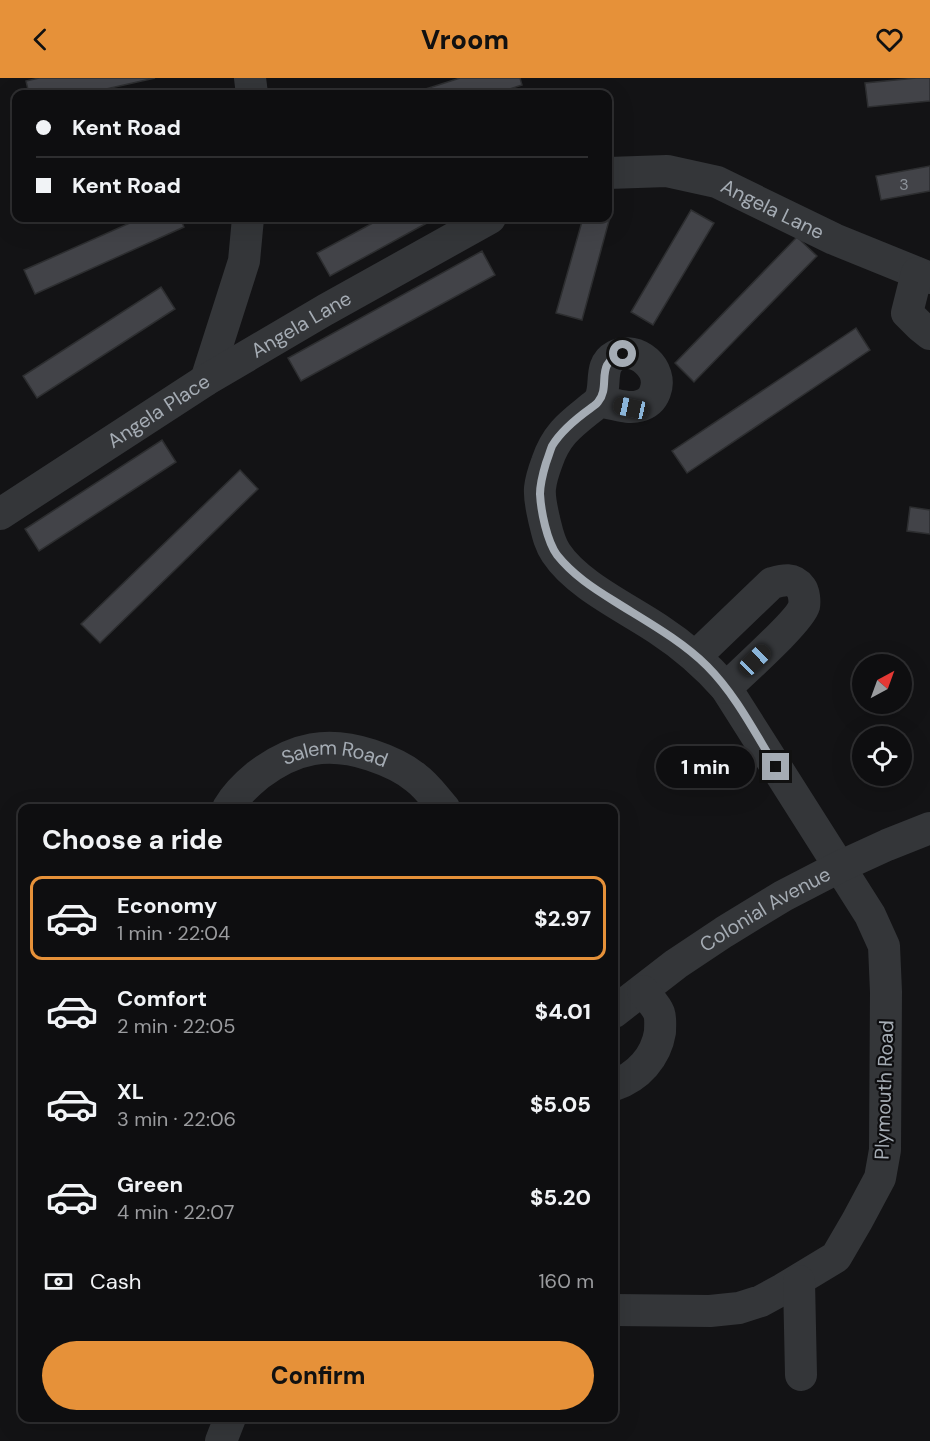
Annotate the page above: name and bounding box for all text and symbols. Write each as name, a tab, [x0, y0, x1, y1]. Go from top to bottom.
text: Vroom	[421, 22, 509, 57]
icon: back	[24, 23, 57, 56]
icon: heart	[873, 23, 906, 56]
text: Kent Road	[72, 113, 181, 142]
text: Kent Road	[72, 171, 181, 200]
street label: Angela Lane	[717, 173, 829, 245]
house number: 3	[899, 174, 909, 195]
street label: Angela Lane	[246, 285, 356, 364]
route start	[609, 340, 636, 367]
street label: Angela Place	[102, 368, 215, 454]
car	[612, 395, 650, 421]
car	[736, 641, 774, 679]
north arrow	[852, 654, 912, 714]
map controls	[852, 654, 912, 786]
button: locate	[852, 726, 912, 786]
street label: Salem Road	[277, 735, 392, 773]
callout: 1 min	[656, 746, 755, 788]
route end	[762, 753, 789, 780]
text: 1 min	[681, 754, 730, 780]
text: Choose a ride	[42, 822, 223, 857]
street label: Colonial Avenue	[694, 861, 835, 958]
icon: car	[45, 891, 99, 945]
text: Economy	[117, 891, 217, 920]
text: $2.97	[534, 904, 591, 933]
text: 1 min · 22:04	[117, 920, 230, 946]
icon: car	[45, 984, 99, 1038]
text: Comfort	[117, 984, 207, 1013]
text: $4.01	[535, 997, 591, 1026]
text: 2 min · 22:05	[117, 1013, 236, 1039]
street label: Plymouth Road	[869, 1020, 899, 1160]
icon: car	[45, 1077, 99, 1131]
text: XL	[117, 1077, 144, 1106]
text: $5.05	[530, 1090, 591, 1119]
text: 3 min · 22:06	[117, 1106, 236, 1132]
icon: car	[45, 1170, 99, 1224]
text: Green	[117, 1170, 183, 1199]
text: $5.20	[530, 1183, 591, 1212]
text: 4 min · 22:07	[117, 1199, 234, 1225]
icon: cash	[42, 1265, 75, 1298]
text: Cash	[90, 1267, 141, 1296]
text: 160 m	[538, 1268, 594, 1294]
button: Confirm	[42, 1341, 594, 1410]

